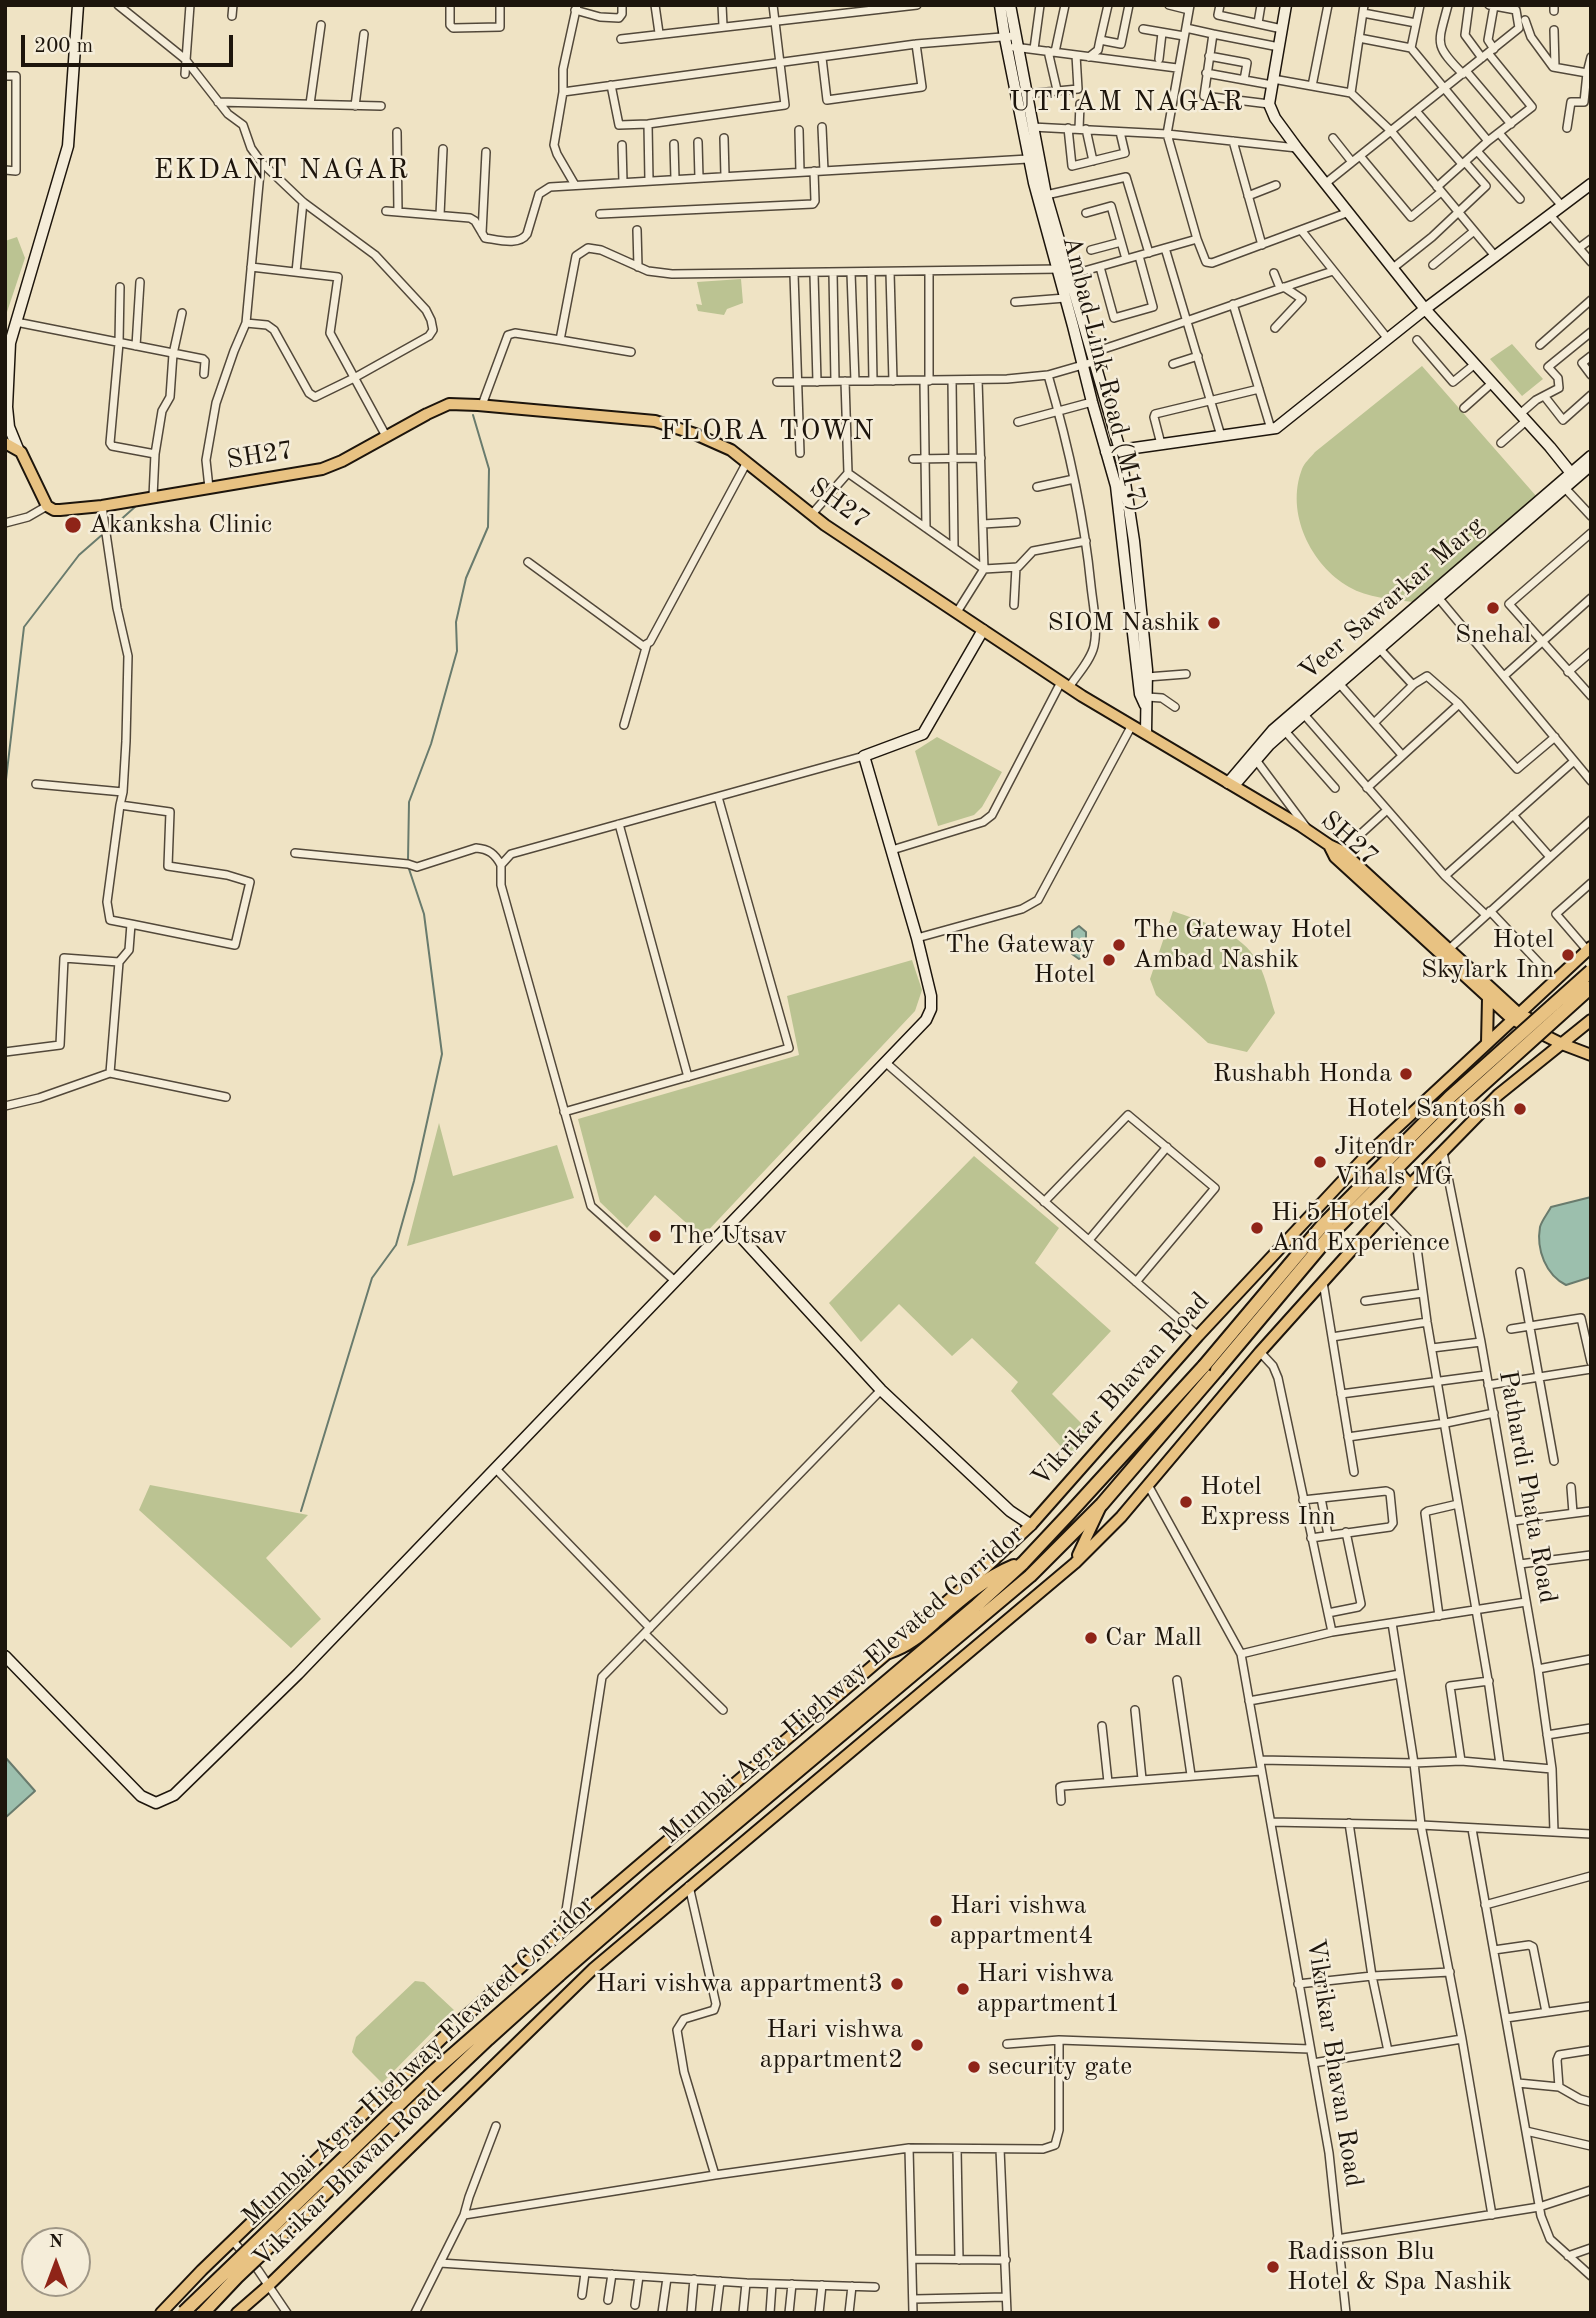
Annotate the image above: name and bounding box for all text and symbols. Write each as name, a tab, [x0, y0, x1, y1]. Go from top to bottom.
scale bar	[24, 21, 236, 65]
text: 200 m	[34, 36, 93, 57]
district label: UTTAM NAGAR	[1011, 86, 1243, 120]
district label: EKDANT NAGAR	[155, 154, 409, 188]
street label: Ambad Link Road (M17)	[1055, 233, 1153, 515]
district label: FLORA TOWN	[662, 415, 874, 449]
street label: SH27	[225, 435, 295, 477]
street label: SH27	[803, 472, 875, 536]
place label: Akanksha Clinic	[89, 509, 272, 541]
street label: Veer Sawarkar Marg	[1293, 510, 1491, 688]
marker: Akanksha Clinic	[63, 515, 83, 535]
marker: Snehal	[1485, 600, 1501, 616]
place label: SIOM Nashik	[1048, 607, 1200, 639]
marker: SIOM Nashik	[1206, 615, 1222, 631]
place label: Snehal	[1455, 619, 1531, 651]
street label: SH27	[1314, 805, 1384, 873]
place label: The Gateway Hotel Ambad Nashik	[1133, 914, 1352, 976]
place label: Hotel Skylark Inn	[1421, 924, 1554, 986]
place label: The Gateway Hotel	[945, 929, 1095, 990]
marker: The Gateway Hotel Ambad Nashik	[1111, 937, 1127, 953]
marker: Hotel Skylark Inn	[1560, 947, 1576, 963]
marker: The Gateway Hotel	[1101, 952, 1117, 968]
place label: Rushabh Honda	[1213, 1058, 1392, 1090]
marker: Rushabh Honda	[1398, 1066, 1414, 1082]
place label: Hotel Santosh	[1347, 1093, 1506, 1125]
marker: Hotel Santosh	[1512, 1101, 1528, 1117]
place label: Jitendr Vihals MG	[1334, 1131, 1453, 1192]
marker: Jitendr Vihals MG	[1312, 1154, 1328, 1170]
place label: Hi 5 Hotel And Experience	[1271, 1197, 1450, 1258]
place label: The Utsav	[669, 1220, 787, 1252]
marker: Hi 5 Hotel And Experience	[1249, 1220, 1265, 1236]
marker: The Utsav	[647, 1228, 663, 1244]
street label: Vikrikar Bhavan Road	[1026, 1286, 1216, 1494]
street label: Pathardi Phata Road	[1491, 1368, 1563, 1606]
place label: Hotel Express Inn	[1200, 1471, 1336, 1532]
marker: Hotel Express Inn	[1178, 1494, 1194, 1510]
street label: Mumbai Agra Highway Elevated Corridor	[655, 1519, 1031, 1851]
place label: Car Mall	[1105, 1622, 1202, 1654]
marker: Car Mall	[1083, 1630, 1099, 1646]
street label: Mumbai Agra Highway Elevated Corridor	[236, 1889, 602, 2233]
place label: Hari vishwa appartment4	[950, 1890, 1093, 1952]
marker: Hari vishwa appartment4	[928, 1913, 944, 1929]
street label: Vikrikar Bhavan Road	[1299, 1937, 1369, 2189]
place label: Hari vishwa appartment1	[977, 1958, 1120, 2020]
place label: Hari vishwa appartment3	[596, 1968, 883, 2000]
marker: Hari vishwa appartment3	[889, 1976, 905, 1992]
marker: Hari vishwa appartment1	[955, 1981, 971, 1997]
place label: Hari vishwa appartment2	[760, 2014, 903, 2076]
marker: Hari vishwa appartment2	[909, 2037, 925, 2053]
place label: security gate	[988, 2051, 1132, 2083]
marker: security gate	[966, 2059, 982, 2075]
street label: Vikrikar Bhavan Road	[247, 2078, 449, 2274]
north arrow	[21, 2227, 91, 2297]
text: N	[49, 2233, 63, 2252]
place label: Radisson Blu Hotel & Spa Nashik	[1287, 2236, 1512, 2298]
marker: Radisson Blu Hotel & Spa Nashik	[1265, 2259, 1281, 2275]

